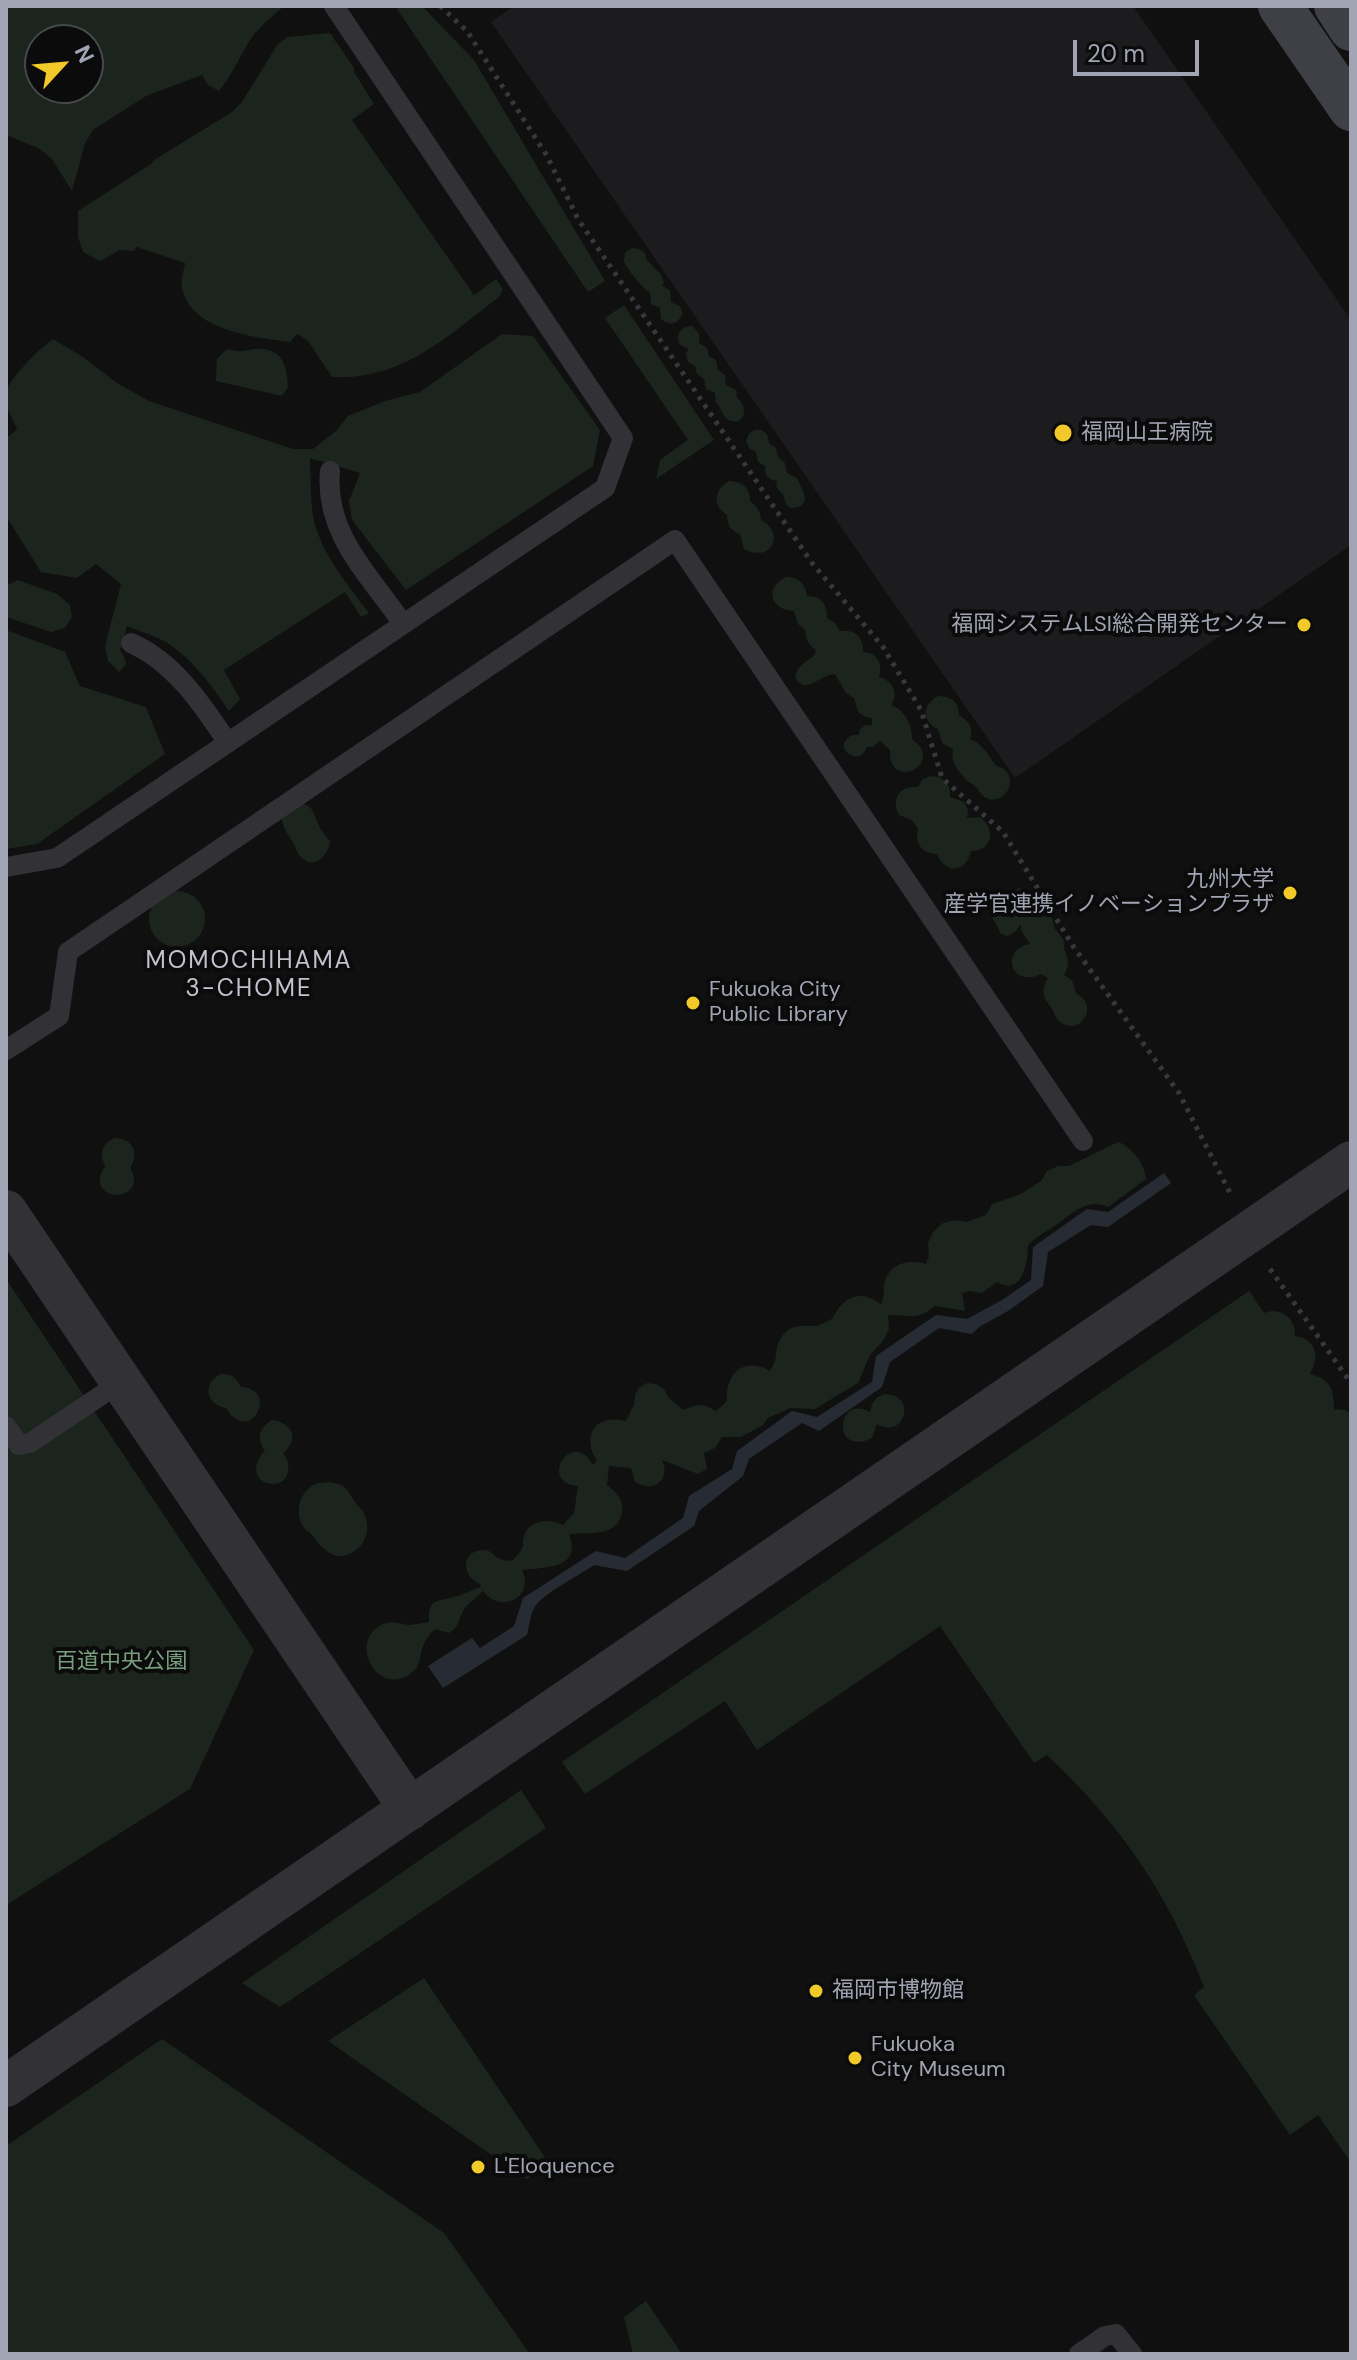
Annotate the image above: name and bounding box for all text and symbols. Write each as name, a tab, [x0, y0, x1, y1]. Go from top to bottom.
north arrow	[24, 24, 104, 104]
scale bar	[1077, 24, 1203, 74]
text: 20 m	[1087, 38, 1145, 69]
text: N	[68, 41, 101, 68]
place label: 福岡山王病院	[1081, 420, 1213, 446]
marker: 福岡山王病院	[1052, 422, 1074, 444]
place label: 福岡システムLSI総合開発センター	[951, 612, 1288, 638]
marker: 福岡システムLSI総合開発センター	[1295, 616, 1313, 634]
place label: 九州大学 産学官連携イノベーションプラザ	[944, 867, 1274, 918]
marker: 九州大学 産学官連携イノベーションプラザ	[1281, 884, 1299, 902]
district label: MOMOCHIHAMA 3-CHOME	[145, 948, 353, 1004]
place label: Fukuoka City Public Library	[709, 977, 848, 1028]
marker: Fukuoka City Public Library	[684, 994, 702, 1012]
park label: 百道中央公園	[55, 1649, 187, 1675]
place label: 福岡市博物館	[832, 1978, 964, 2004]
marker: 福岡市博物館	[807, 1982, 825, 2000]
place label: Fukuoka City Museum	[871, 2032, 1006, 2084]
marker: Fukuoka City Museum	[846, 2049, 864, 2067]
place label: L'Eloquence	[494, 2154, 615, 2180]
marker: L'Eloquence	[469, 2158, 487, 2176]

